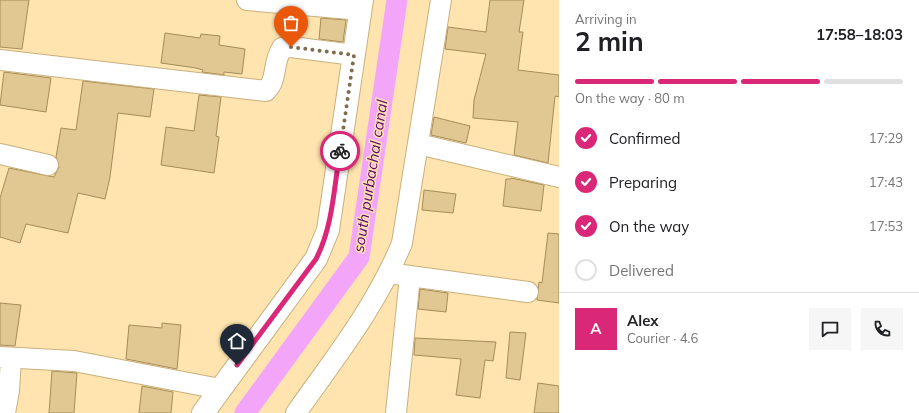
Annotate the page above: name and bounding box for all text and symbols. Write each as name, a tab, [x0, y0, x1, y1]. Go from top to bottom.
pin	[274, 6, 308, 47]
text: Arriving in	[575, 11, 637, 27]
icon: bag	[280, 12, 302, 34]
text: 2 min	[575, 25, 644, 58]
text: 17:58–18:03	[816, 25, 903, 44]
text: On the way · 80 m	[575, 90, 685, 106]
water label: south purbachal canal	[349, 98, 392, 254]
icon: check	[575, 127, 597, 149]
text: Confirmed	[609, 129, 680, 148]
text: 17:29	[869, 130, 903, 146]
courier	[320, 131, 360, 171]
icon: bike	[329, 140, 351, 162]
icon: check	[575, 171, 597, 193]
text: Preparing	[609, 173, 677, 192]
text: 17:43	[869, 174, 903, 190]
icon: check	[575, 215, 597, 237]
text: On the way	[609, 217, 689, 236]
text: 17:53	[869, 218, 903, 234]
text: Delivered	[609, 261, 674, 280]
button: chat	[809, 308, 851, 350]
button: phone	[861, 308, 903, 350]
text: Alex	[627, 311, 659, 330]
text: A	[590, 319, 602, 338]
pin	[220, 324, 254, 365]
icon: home	[226, 330, 248, 352]
text: Courier · 4.6	[627, 330, 698, 346]

